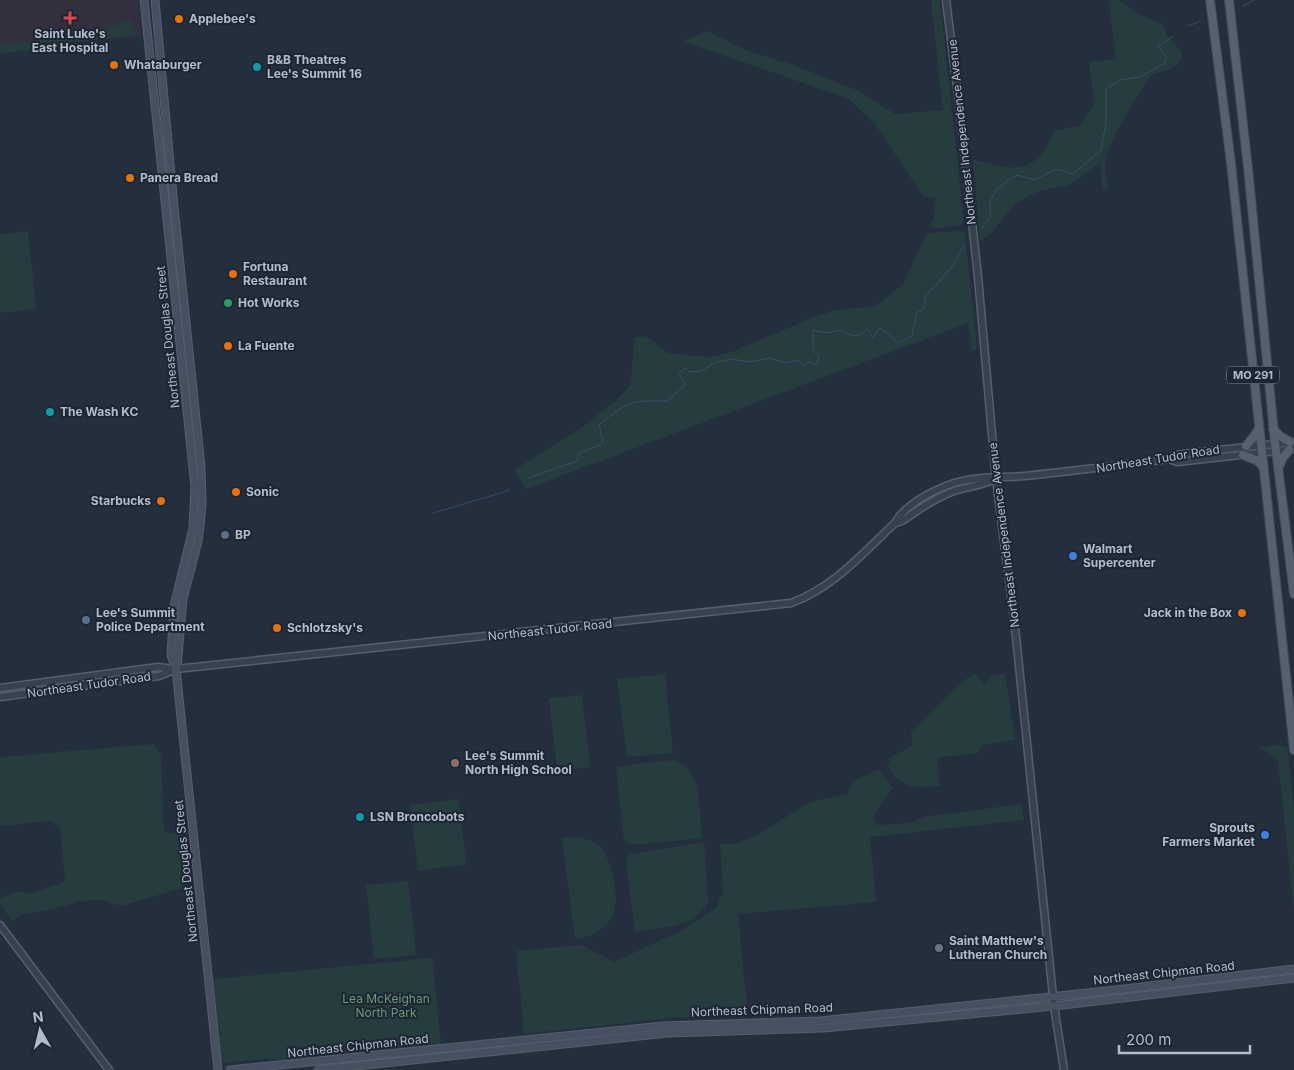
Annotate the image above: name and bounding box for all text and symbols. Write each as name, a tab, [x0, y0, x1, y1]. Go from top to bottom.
marker: Saint Luke's East Hospital	[63, 11, 77, 25]
place label: Applebee's	[189, 11, 256, 26]
marker: Applebee's	[173, 13, 185, 25]
place label: Saint Luke's East Hospital	[32, 26, 108, 55]
street label: Northeast Independence Avenue	[944, 39, 979, 226]
place label: B&B Theatres Lee's Summit 16	[267, 52, 362, 81]
place label: Whataburger	[124, 57, 202, 72]
marker: Whataburger	[108, 59, 120, 71]
marker: B&B Theatres Lee's Summit 16	[251, 61, 263, 73]
place label: Panera Bread	[140, 170, 218, 185]
marker: Panera Bread	[124, 172, 136, 184]
place label: Fortuna Restaurant	[243, 259, 308, 288]
street label: Northeast Douglas Street	[153, 265, 182, 409]
marker: Fortuna Restaurant	[227, 268, 239, 280]
place label: Hot Works	[238, 295, 300, 310]
marker: Hot Works	[222, 297, 234, 309]
place label: La Fuente	[238, 338, 295, 353]
marker: La Fuente	[222, 340, 234, 352]
road number: MO 291	[1227, 366, 1279, 384]
place label: The Wash KC	[60, 404, 138, 419]
marker: The Wash KC	[44, 406, 56, 418]
street label: Northeast Tudor Road	[1095, 441, 1221, 476]
street label: Northeast Independence Avenue	[985, 442, 1022, 628]
place label: Sonic	[246, 484, 279, 499]
marker: Sonic	[230, 486, 242, 498]
place label: Starbucks	[91, 493, 151, 508]
marker: Starbucks	[155, 495, 167, 507]
place label: BP	[235, 527, 251, 542]
marker: BP	[219, 529, 231, 541]
place label: Walmart Supercenter	[1083, 541, 1156, 570]
marker: Walmart Supercenter	[1067, 550, 1079, 562]
place label: Lee's Summit Police Department	[96, 605, 205, 634]
place label: Jack in the Box	[1144, 605, 1232, 620]
marker: Jack in the Box	[1236, 607, 1248, 619]
marker: Lee's Summit Police Department	[80, 614, 92, 626]
street label: Northeast Tudor Road	[487, 616, 613, 643]
place label: Schlotzsky's	[287, 620, 363, 635]
marker: Schlotzsky's	[271, 622, 283, 634]
street label: Northeast Tudor Road	[26, 668, 152, 701]
place label: Lee's Summit North High School	[465, 748, 572, 777]
marker: Lee's Summit North High School	[449, 757, 461, 769]
street label: Northeast Douglas Street	[171, 799, 200, 943]
place label: LSN Broncobots	[370, 809, 465, 824]
marker: LSN Broncobots	[354, 811, 366, 823]
place label: Sprouts Farmers Market	[1162, 820, 1256, 849]
marker: Sprouts Farmers Market	[1259, 829, 1271, 841]
place label: Saint Matthew's Lutheran Church	[949, 933, 1047, 962]
marker: Saint Matthew's Lutheran Church	[933, 942, 945, 954]
street label: Northeast Chipman Road	[1092, 958, 1235, 987]
park label: Lea McKeighan North Park	[342, 991, 430, 1020]
street label: Northeast Chipman Road	[691, 1000, 833, 1019]
north arrow	[15, 1005, 65, 1055]
text: N	[32, 1007, 45, 1026]
scale bar	[1119, 1022, 1250, 1054]
text: 200 m	[1126, 1030, 1171, 1049]
street label: Northeast Chipman Road	[286, 1031, 429, 1060]

